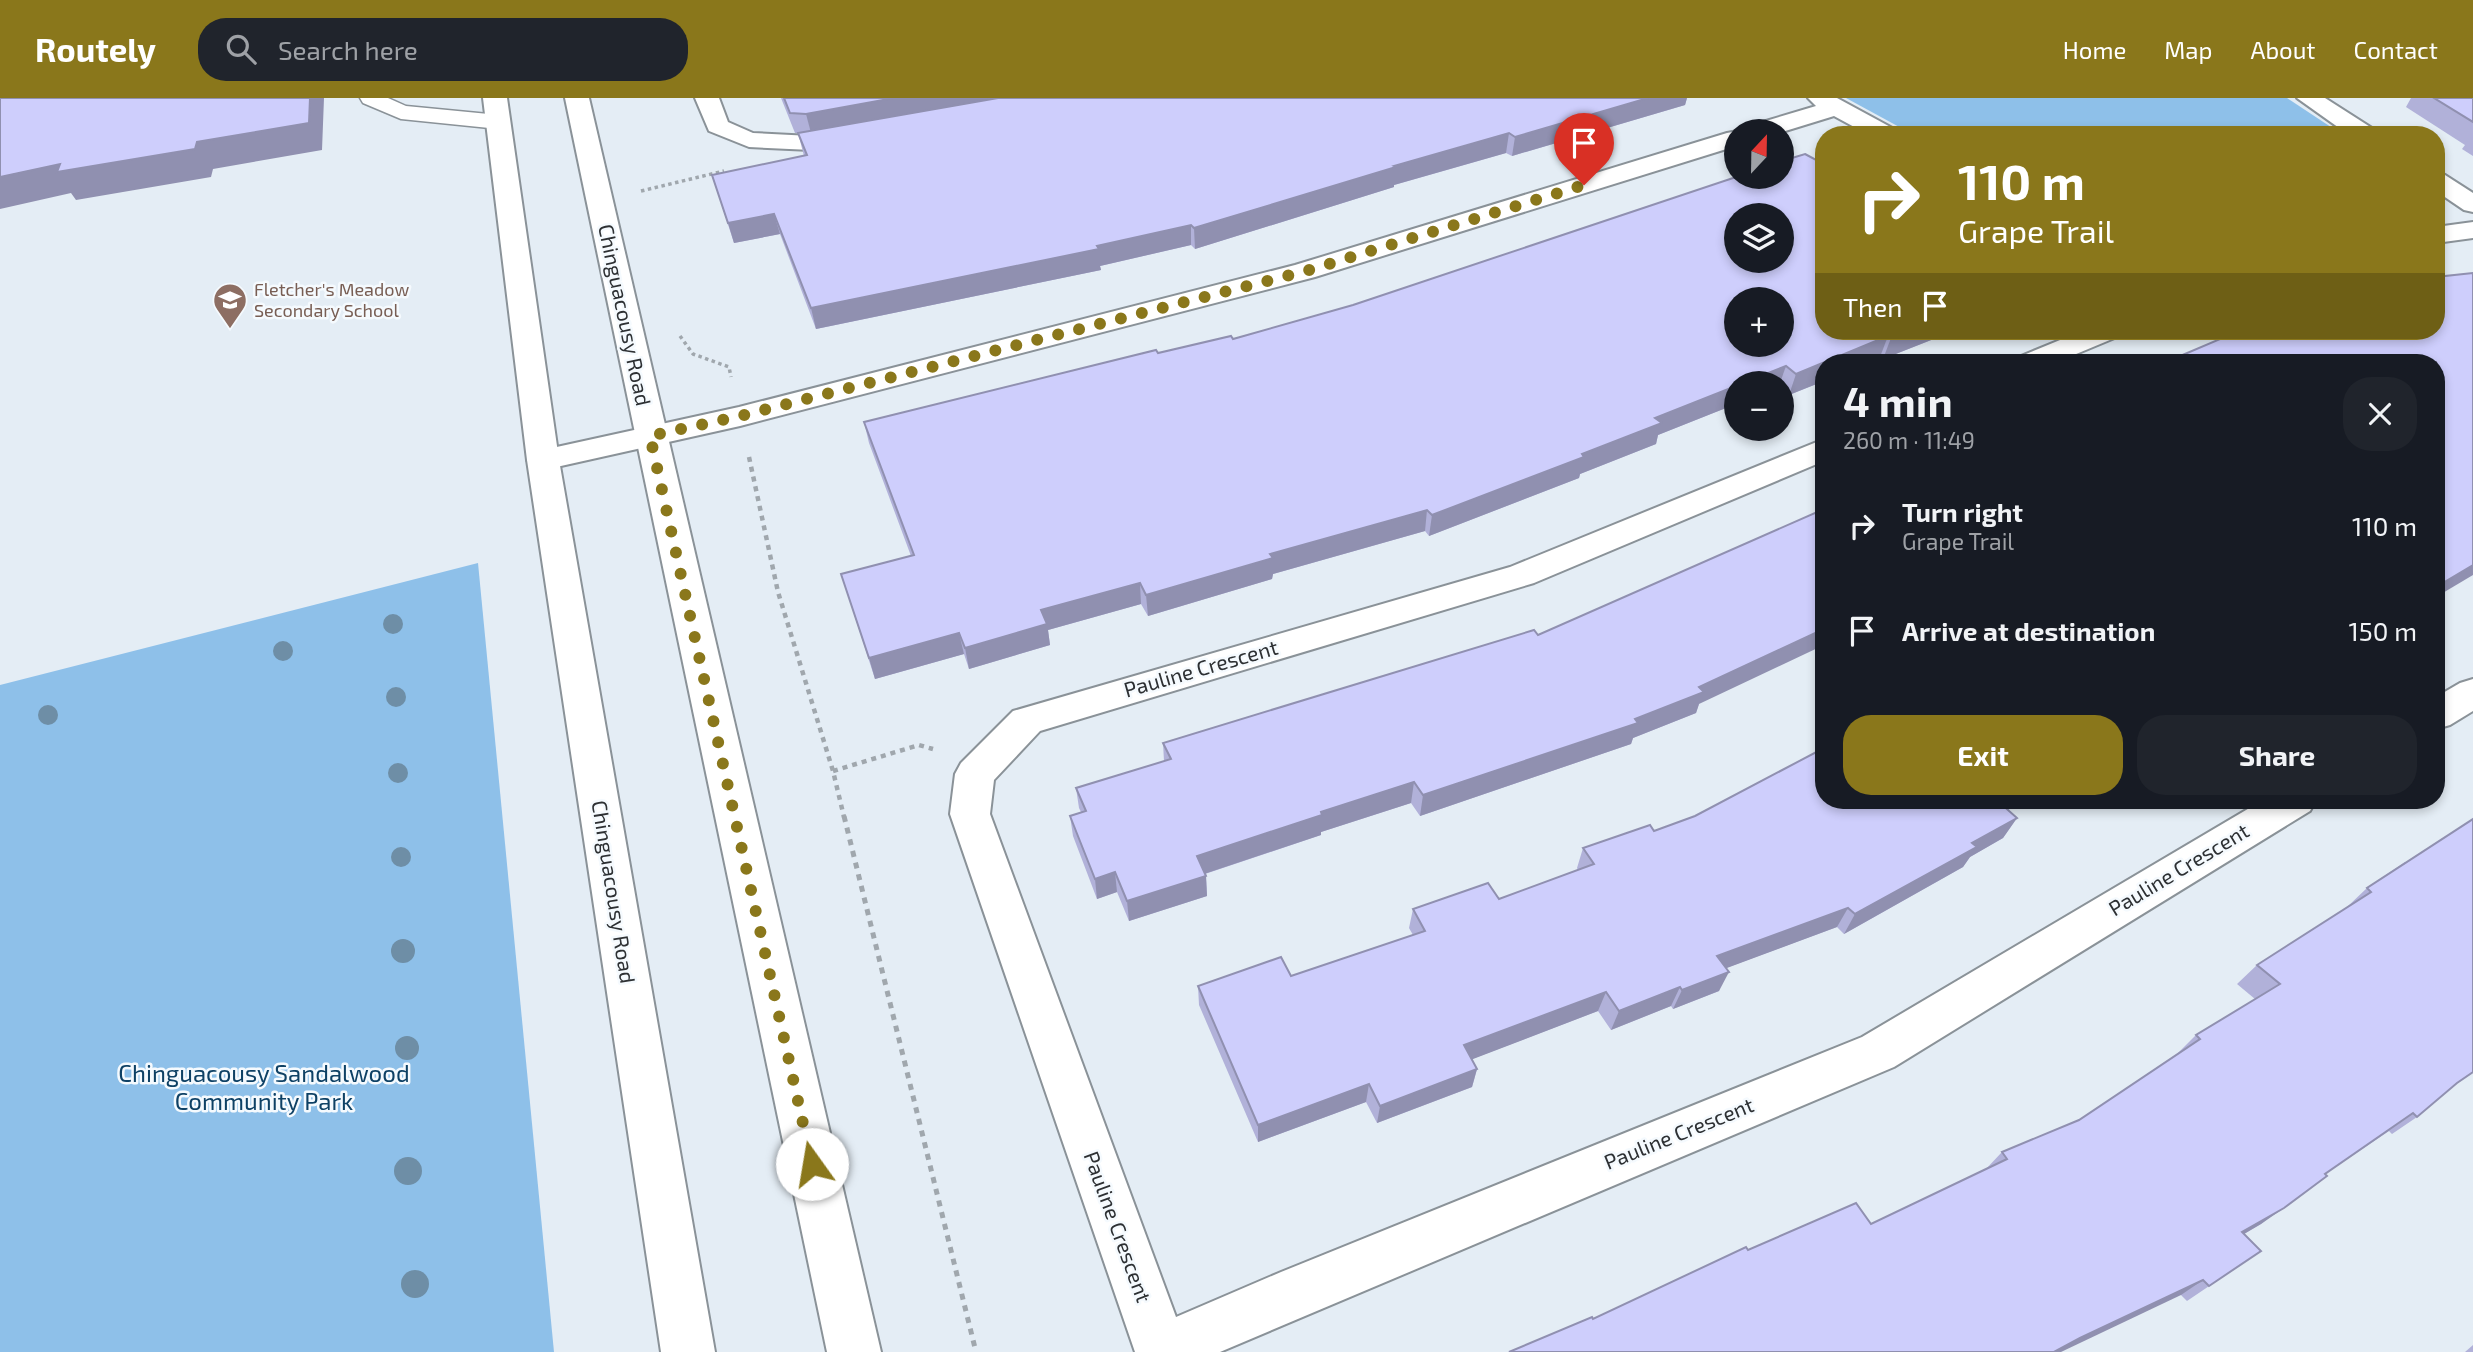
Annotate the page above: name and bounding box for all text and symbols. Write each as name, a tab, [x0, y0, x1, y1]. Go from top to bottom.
search box	[198, 18, 688, 81]
text: Routely	[35, 29, 156, 69]
icon: search	[222, 30, 260, 68]
text: Search here	[278, 34, 418, 65]
text: Home	[2063, 35, 2126, 64]
text: Map	[2164, 35, 2212, 64]
text: About	[2250, 35, 2316, 64]
text: Contact	[2354, 35, 2438, 64]
pin	[1554, 113, 1614, 185]
north arrow	[1724, 119, 1794, 189]
map controls	[1724, 119, 1794, 441]
icon: arrive	[1565, 124, 1603, 162]
text: 110 m	[1958, 151, 2085, 210]
icon: right	[1843, 154, 1934, 245]
button: layers	[1724, 203, 1794, 273]
text: Grape Trail	[1958, 211, 2114, 249]
street label: Chinguacousy Road	[594, 222, 657, 408]
place label: Fletcher's Meadow Secondary School	[254, 278, 409, 321]
school or university icon: Fletcher's Meadow Secondary School	[211, 281, 249, 330]
button: +	[1724, 287, 1794, 357]
icon: arrive	[1916, 287, 1954, 325]
text: Then	[1843, 291, 1902, 322]
button: −	[1724, 371, 1794, 441]
text: 4 min	[1843, 375, 1953, 425]
button: close	[2343, 377, 2417, 451]
text: 260 m · 11:49	[1843, 426, 1975, 454]
text: Turn right	[1902, 496, 2023, 527]
icon: right	[1843, 507, 1881, 545]
text: 110 m	[2352, 510, 2417, 541]
text: Grape Trail	[1902, 527, 2014, 555]
icon: arrive	[1843, 612, 1881, 650]
text: Arrive at destination	[1902, 615, 2155, 646]
text: 150 m	[2348, 615, 2417, 646]
street label: Pauline Crescent	[1121, 634, 1280, 701]
button: Exit	[1843, 715, 2123, 795]
button: Share	[2137, 715, 2417, 795]
street label: Chinguacousy Road	[588, 798, 641, 985]
street label: Pauline Crescent	[2104, 817, 2253, 920]
park label: Chinguacousy Sandalwood Community Park	[118, 1058, 410, 1115]
street label: Pauline Crescent	[1600, 1091, 1757, 1174]
position arrow	[775, 1127, 849, 1201]
street label: Pauline Crescent	[1079, 1147, 1157, 1305]

